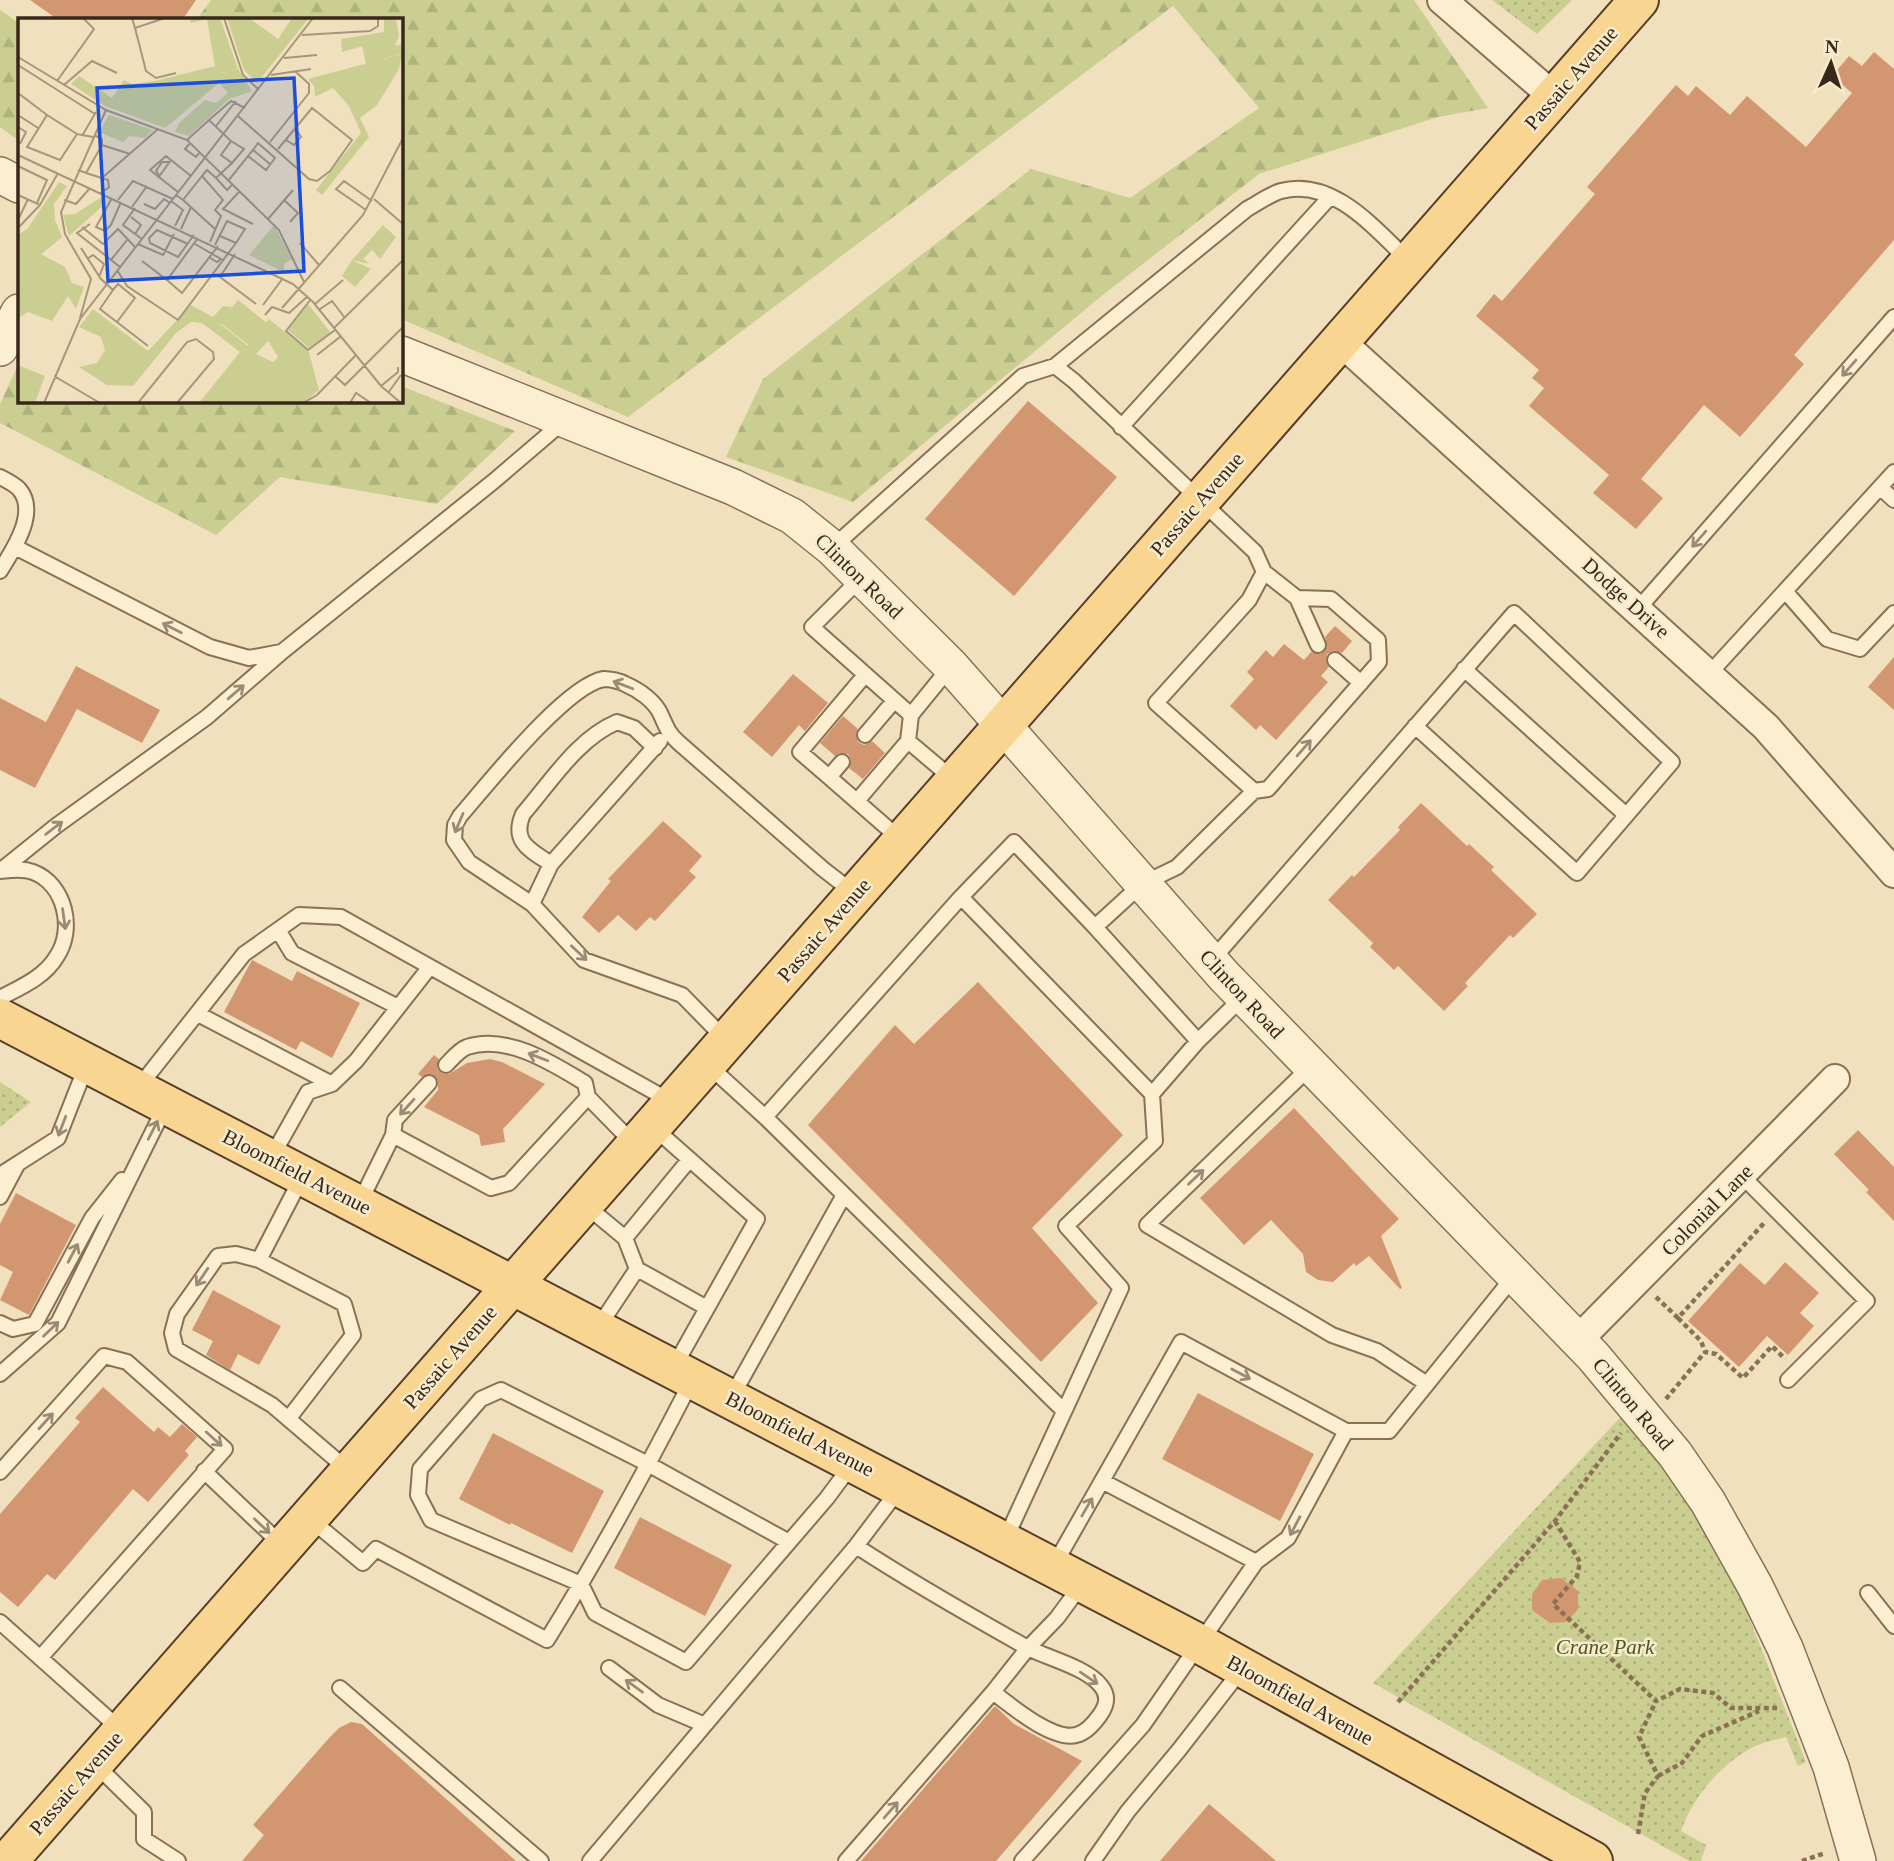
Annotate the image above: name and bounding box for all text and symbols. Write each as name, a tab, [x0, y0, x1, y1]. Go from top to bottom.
inset map	[18, 18, 402, 402]
street label: Passaic Avenue	[1519, 21, 1623, 135]
north arrow	[1796, 28, 1866, 98]
text: N	[1824, 36, 1840, 57]
one-way arrow	[1841, 359, 1857, 377]
street label: Passaic Avenue	[1145, 447, 1249, 561]
street label: Clinton Road	[810, 528, 908, 624]
one-way arrow	[1691, 530, 1707, 548]
street label: Dodge Drive	[1577, 553, 1675, 643]
one-way arrow	[162, 621, 183, 635]
one-way arrow	[613, 678, 635, 690]
one-way arrow	[226, 684, 244, 700]
one-way arrow	[1296, 740, 1312, 758]
one-way arrow	[451, 812, 464, 833]
one-way arrow	[44, 821, 62, 836]
street label: Passaic Avenue	[772, 873, 876, 987]
one-way arrow	[58, 907, 71, 930]
one-way arrow	[570, 945, 587, 962]
street label: Clinton Road	[1195, 945, 1290, 1044]
one-way arrow	[527, 1050, 549, 1063]
one-way arrow	[399, 1098, 415, 1116]
one-way arrow	[55, 1115, 67, 1137]
one-way arrow	[147, 1120, 161, 1141]
street label: Bloomfield Avenue	[219, 1124, 375, 1220]
street label: Colonial Lane	[1656, 1159, 1758, 1261]
one-way arrow	[1187, 1169, 1204, 1186]
one-way arrow	[67, 1243, 80, 1264]
one-way arrow	[195, 1267, 210, 1286]
street label: Passaic Avenue	[398, 1300, 502, 1414]
one-way arrow	[42, 1321, 60, 1337]
street label: Clinton Road	[1588, 1353, 1679, 1455]
one-way arrow	[1230, 1368, 1251, 1381]
street label: Bloomfield Avenue	[722, 1386, 878, 1482]
one-way arrow	[37, 1413, 54, 1430]
one-way arrow	[205, 1431, 223, 1447]
one-way arrow	[1080, 1498, 1094, 1518]
one-way arrow	[1288, 1515, 1302, 1535]
one-way arrow	[253, 1517, 270, 1534]
park label: Crane Park	[1556, 1635, 1655, 1659]
street label: Bloomfield Avenue	[1223, 1650, 1377, 1750]
one-way arrow	[1079, 1670, 1098, 1685]
one-way arrow	[625, 1679, 644, 1694]
street label: Passaic Avenue	[24, 1726, 128, 1840]
one-way arrow	[883, 1801, 899, 1819]

